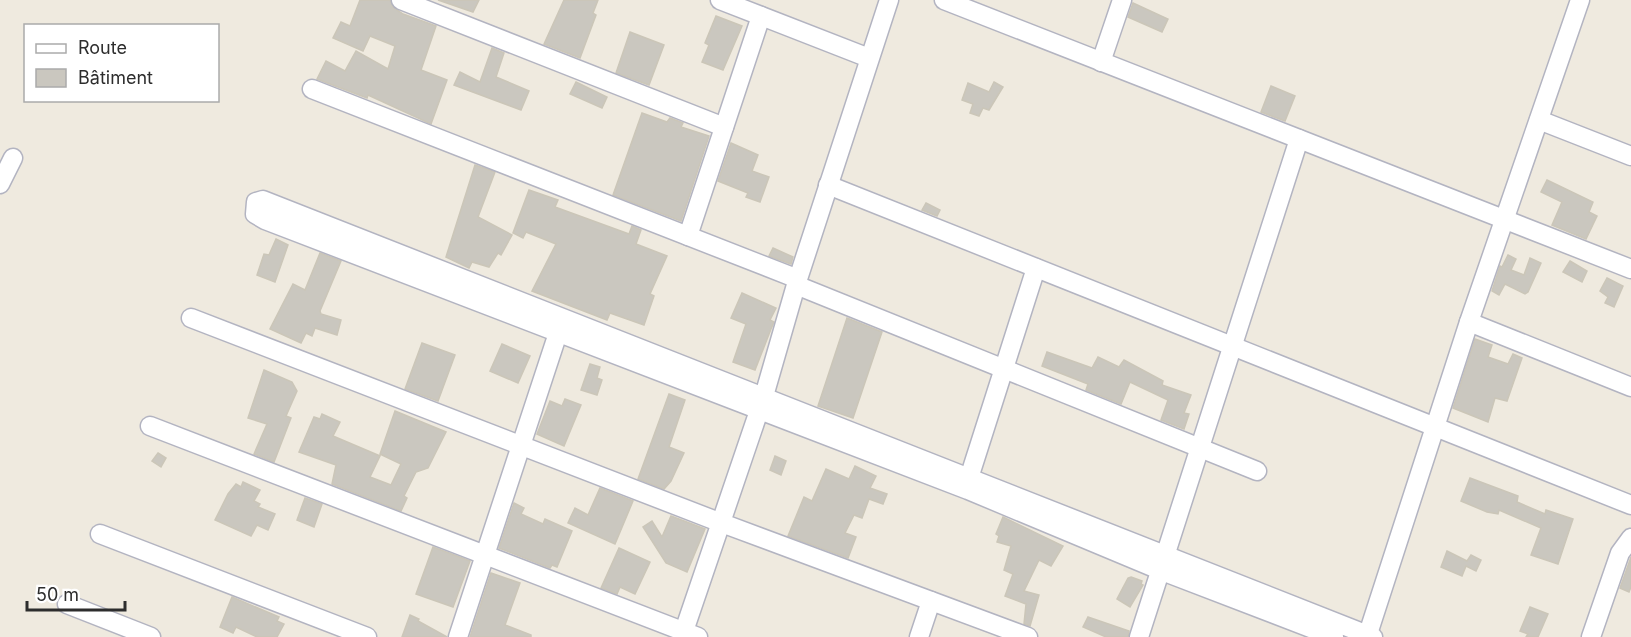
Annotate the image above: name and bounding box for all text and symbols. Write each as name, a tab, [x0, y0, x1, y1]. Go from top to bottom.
legend	[24, 24, 219, 102]
text: Route	[78, 37, 127, 58]
text: Bâtiment	[78, 67, 153, 88]
scale bar	[27, 574, 124, 612]
text: 50 m	[36, 584, 79, 605]

